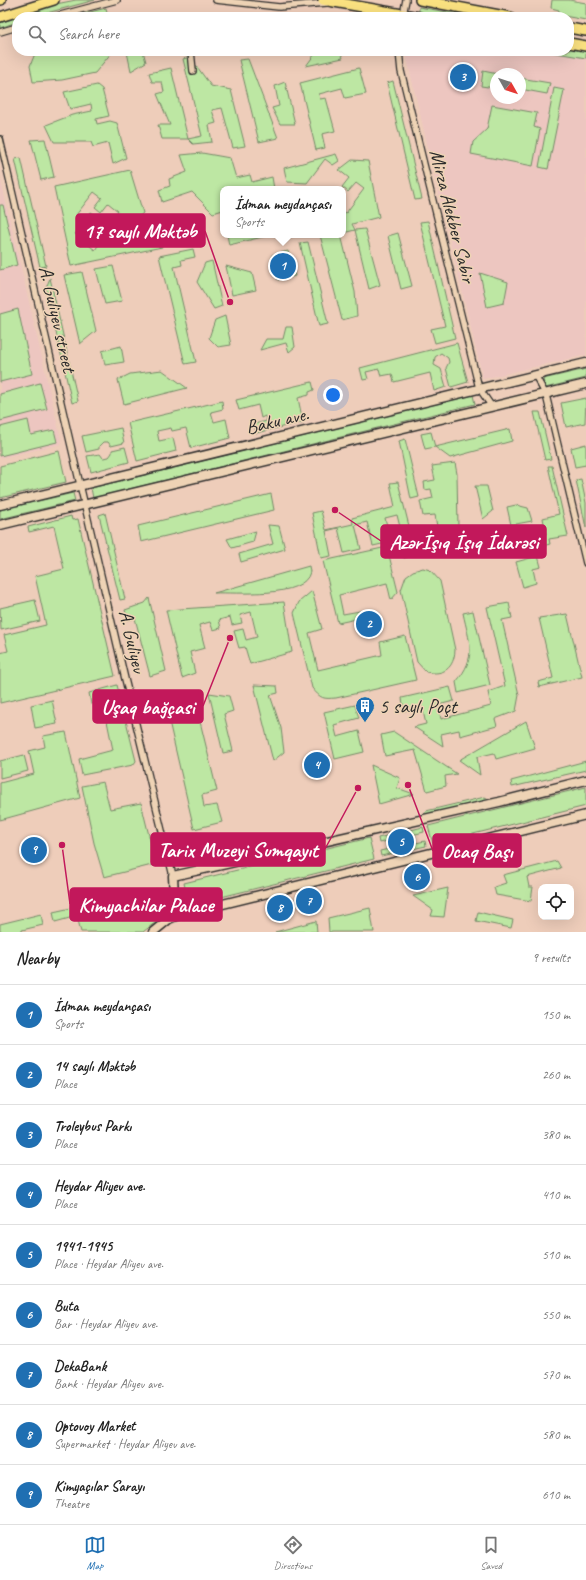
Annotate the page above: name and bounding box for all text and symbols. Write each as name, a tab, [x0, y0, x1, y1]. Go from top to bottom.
search box	[12, 12, 574, 56]
icon: search	[26, 23, 48, 45]
text: Search here	[58, 25, 119, 44]
pin: 3	[450, 62, 476, 92]
north arrow	[490, 68, 526, 104]
street label: Mirza Alekber Sabir	[424, 147, 482, 287]
popup	[220, 186, 346, 238]
text: İdman meydançası	[235, 195, 331, 214]
callout: 17 saylı Məktəb	[76, 214, 205, 247]
text: Sports	[235, 214, 264, 230]
text: 17 saylı Məktəb	[83, 218, 198, 245]
pin: 1	[270, 251, 296, 281]
street label: A. Guliyev street	[33, 264, 82, 377]
your location	[323, 385, 343, 405]
street label: Baku ave.	[243, 401, 311, 440]
callout: Azərİşıq İşıq İdarəsi	[381, 525, 546, 558]
text: Azərİşıq İşıq İdarəsi	[389, 529, 541, 555]
street label: A. Guliyev	[113, 607, 152, 677]
pin: 2	[356, 609, 382, 639]
callout: Uşaq bağçasi	[93, 690, 203, 723]
text: Uşaq bağçasi	[101, 694, 198, 720]
place label: 5 saylı Poçt	[379, 694, 459, 719]
building icon: 5 saylı Poçt	[354, 695, 376, 723]
pin: 4	[304, 750, 330, 780]
pin: 5	[388, 827, 414, 857]
callout: Tarix Muzeyi Sumqayıt	[151, 833, 325, 866]
callout: Ocaq Başı	[433, 834, 521, 867]
pin: 9	[21, 835, 47, 865]
text: Tarix Muzeyi Sumqayıt	[158, 837, 320, 863]
text: Ocaq Başı	[441, 838, 515, 864]
pin: 6	[404, 862, 430, 892]
map controls	[538, 884, 574, 920]
button: locate	[538, 884, 574, 920]
pin: 7	[296, 886, 322, 916]
callout: Kimyachilar Palace	[70, 888, 222, 921]
text: Kimyachilar Palace	[78, 892, 215, 919]
pin: 8	[267, 893, 293, 923]
text: Nearby	[16, 948, 59, 969]
text: 9 results	[532, 950, 570, 966]
text: İdman meydançası	[54, 997, 150, 1016]
text: 1	[26, 1007, 32, 1023]
text: 150 m	[542, 1007, 570, 1023]
text: Sports	[54, 1016, 83, 1032]
text: 14 saylı Məktəb	[54, 1057, 135, 1076]
text: 2	[26, 1067, 32, 1083]
text: 260 m	[542, 1067, 570, 1083]
text: Place	[54, 1076, 77, 1092]
text: Troleybus Parkı	[54, 1117, 131, 1136]
text: 3	[26, 1127, 32, 1143]
text: 380 m	[542, 1127, 570, 1143]
text: Place	[54, 1136, 77, 1152]
text: Heydar Aliyev ave.	[54, 1177, 145, 1196]
text: 4	[26, 1187, 32, 1203]
text: 410 m	[542, 1187, 570, 1203]
text: Place	[54, 1196, 77, 1212]
text: 1941-1945	[54, 1237, 112, 1256]
text: 5	[26, 1247, 32, 1263]
text: 510 m	[542, 1247, 570, 1263]
text: Place · Heydar Aliyev ave.	[54, 1256, 163, 1272]
text: Buta	[54, 1297, 79, 1316]
text: 6	[26, 1307, 32, 1323]
text: 550 m	[542, 1307, 570, 1323]
text: Bar · Heydar Aliyev ave.	[54, 1316, 158, 1332]
text: DekaBank	[54, 1357, 106, 1376]
text: 7	[26, 1367, 32, 1383]
text: 570 m	[542, 1367, 570, 1383]
text: Bank · Heydar Aliyev ave.	[54, 1376, 163, 1392]
text: Optovoy Market	[54, 1417, 135, 1436]
text: 8	[26, 1427, 32, 1443]
text: 580 m	[542, 1427, 570, 1443]
text: Supermarket · Heydar Aliyev ave.	[54, 1436, 196, 1452]
text: Kimyaçılar Sarayı	[54, 1477, 144, 1496]
text: 9	[26, 1487, 32, 1503]
text: 610 m	[542, 1487, 570, 1503]
text: Theatre	[54, 1496, 89, 1512]
tab: Map	[84, 1534, 106, 1572]
tab: Directions	[274, 1534, 312, 1572]
tab: Saved	[480, 1534, 502, 1572]

